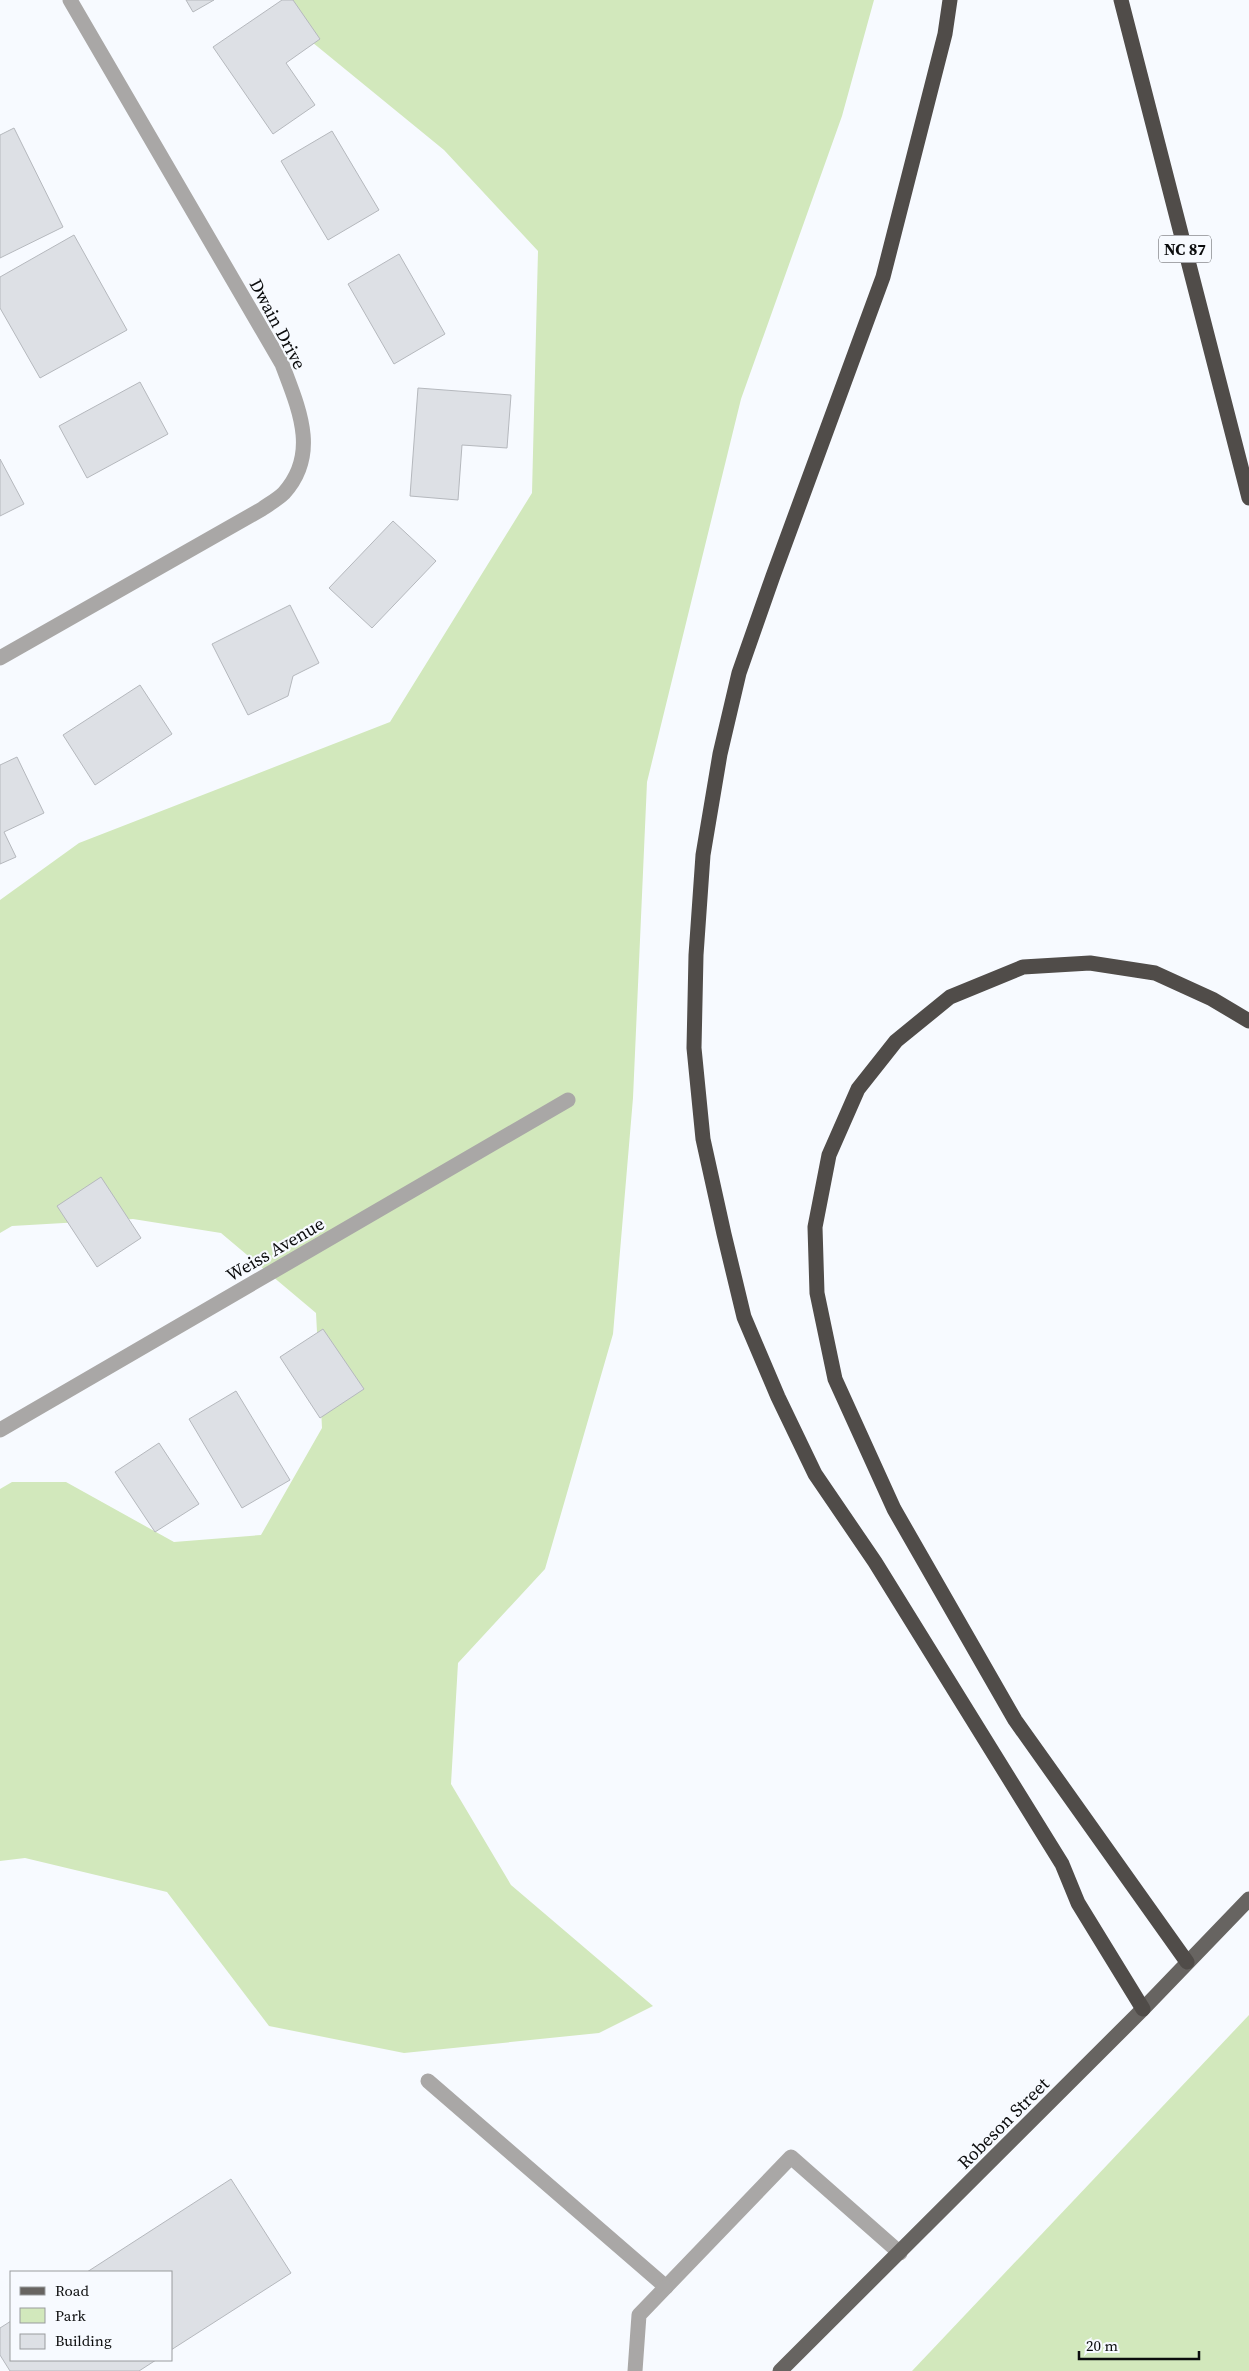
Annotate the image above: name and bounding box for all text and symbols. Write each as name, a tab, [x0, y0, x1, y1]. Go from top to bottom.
road number: NC 87	[1159, 235, 1211, 262]
street label: Dwain Drive	[244, 274, 312, 374]
street label: Weiss Avenue	[221, 1211, 329, 1287]
street label: Robeson Street	[952, 2072, 1054, 2174]
legend	[10, 2271, 172, 2361]
text: Road	[55, 2280, 89, 2301]
text: Park	[55, 2305, 87, 2326]
scale bar	[1079, 2328, 1199, 2360]
text: Building	[55, 2330, 112, 2351]
text: 20 m	[1086, 2335, 1118, 2356]

